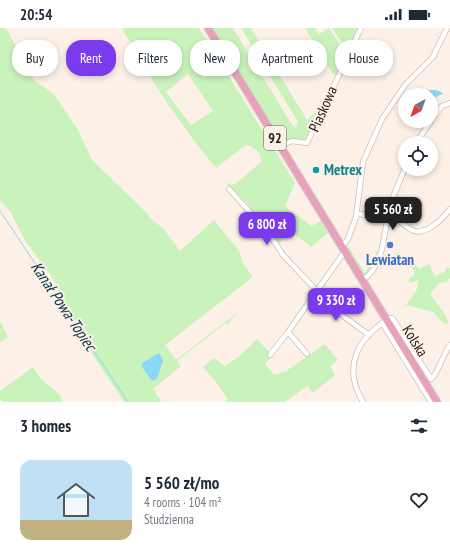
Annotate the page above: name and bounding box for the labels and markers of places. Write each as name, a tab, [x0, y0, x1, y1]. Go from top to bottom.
place label: Metrex	[324, 160, 362, 179]
marker: Metrex	[311, 165, 321, 175]
pin: 5 560 zł	[352, 197, 434, 231]
pin: 6 800 zł	[226, 212, 308, 246]
marker: Lewiatan	[385, 240, 395, 250]
place label: Lewiatan	[366, 250, 414, 269]
pin: 9 330 zł	[295, 288, 377, 322]

